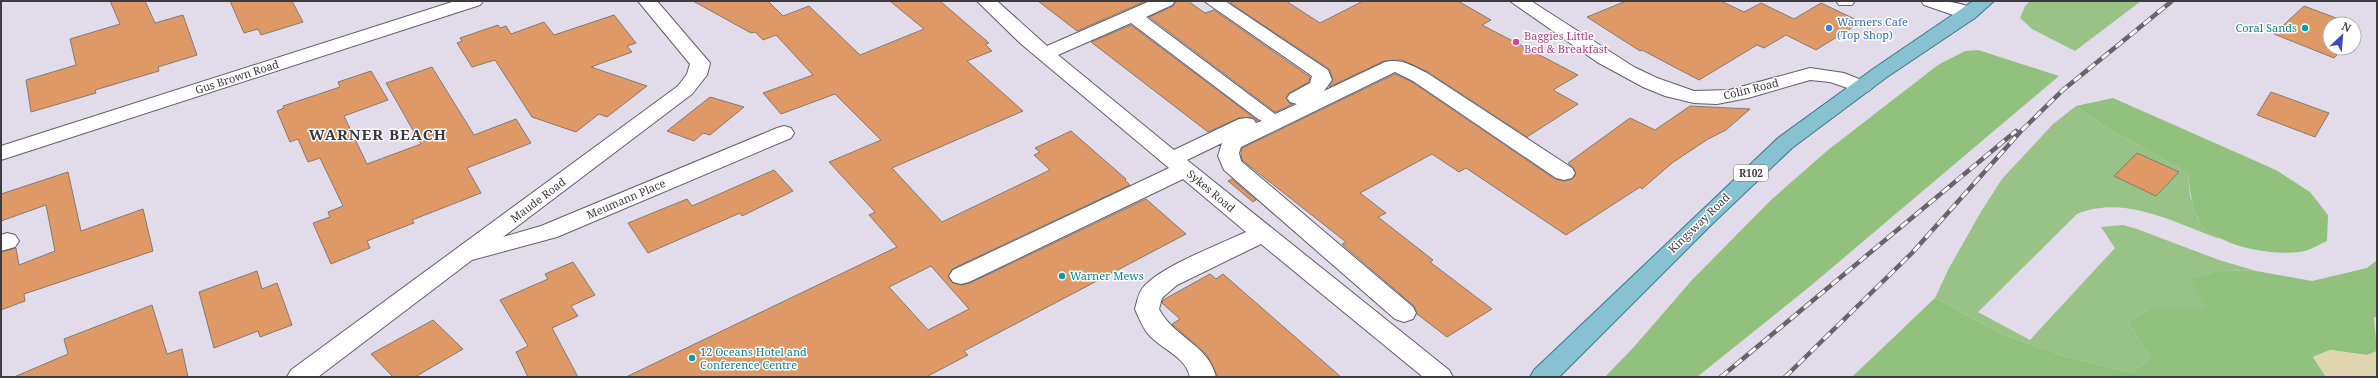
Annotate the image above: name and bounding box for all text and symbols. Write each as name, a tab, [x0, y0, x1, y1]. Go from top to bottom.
place label: Warners Cafe (Top Shop)	[1837, 14, 1908, 42]
north arrow	[2322, 16, 2362, 56]
text: N	[2339, 18, 2354, 35]
place label: Coral Sands	[2235, 20, 2297, 35]
marker: Warners Cafe (Top Shop)	[1824, 23, 1834, 33]
marker: Coral Sands	[2300, 23, 2310, 33]
place label: Baggies Little Bed & Breakfast	[1524, 28, 1608, 56]
marker: Baggies Little Bed & Breakfast	[1511, 37, 1521, 47]
street label: Gus Brown Road	[193, 56, 281, 97]
street label: Colin Road	[1722, 74, 1780, 103]
district label: WARNER BEACH	[309, 124, 447, 144]
road number: R102	[1734, 165, 1768, 181]
street label: Sykes Road	[1184, 166, 1239, 215]
street label: Maude Road	[507, 174, 569, 225]
street label: Meumann Place	[584, 175, 668, 222]
street label: Kingsway Road	[1665, 189, 1733, 256]
place label: Warner Mews	[1070, 268, 1144, 283]
marker: Warner Mews	[1057, 271, 1067, 281]
place label: 12 Oceans Hotel and Conference Centre	[700, 344, 807, 372]
marker: 12 Oceans Hotel and Conference Centre	[687, 353, 697, 363]

